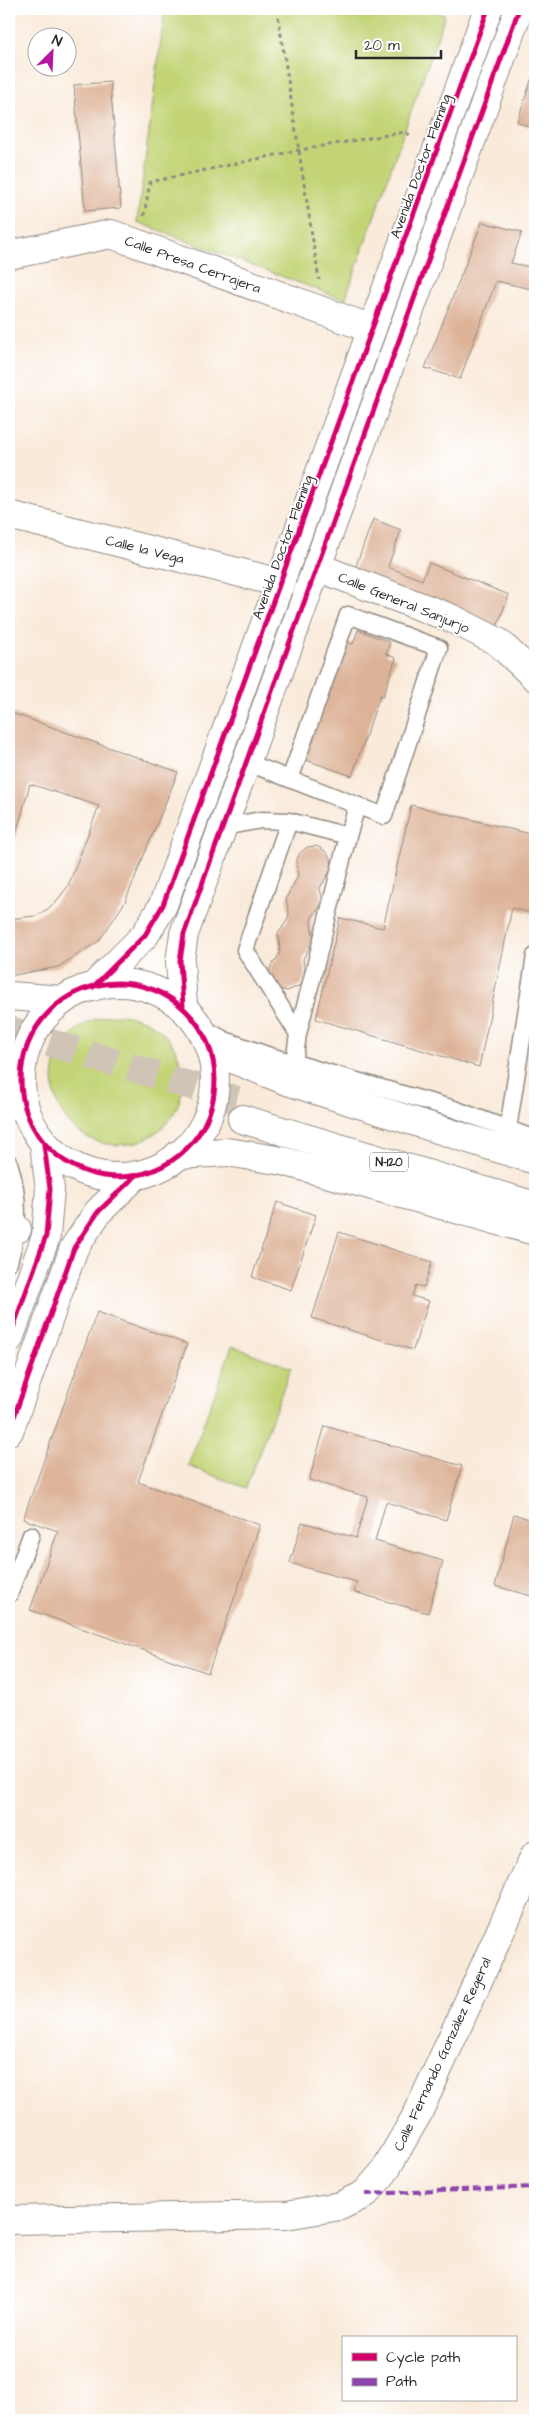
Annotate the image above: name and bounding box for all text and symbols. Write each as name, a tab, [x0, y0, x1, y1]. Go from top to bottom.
north arrow	[28, 28, 78, 78]
scale bar	[356, 28, 442, 60]
text: N	[49, 30, 65, 52]
text: 20 m	[364, 35, 400, 56]
street label: Avenida Doctor Fleming	[386, 91, 456, 241]
street label: Calle Presa Cerrajera	[122, 231, 264, 299]
street label: Avenida Doctor Fleming	[248, 472, 318, 622]
street label: Calle la Vega	[103, 531, 186, 569]
street label: Calle General Sanjurjo	[335, 567, 472, 638]
road number: N-120	[370, 1152, 408, 1172]
street label: Calle Fernando González Regeral	[389, 1954, 497, 2155]
legend	[342, 2336, 516, 2402]
text: Cycle path	[386, 2347, 461, 2369]
text: Path	[386, 2371, 417, 2392]

